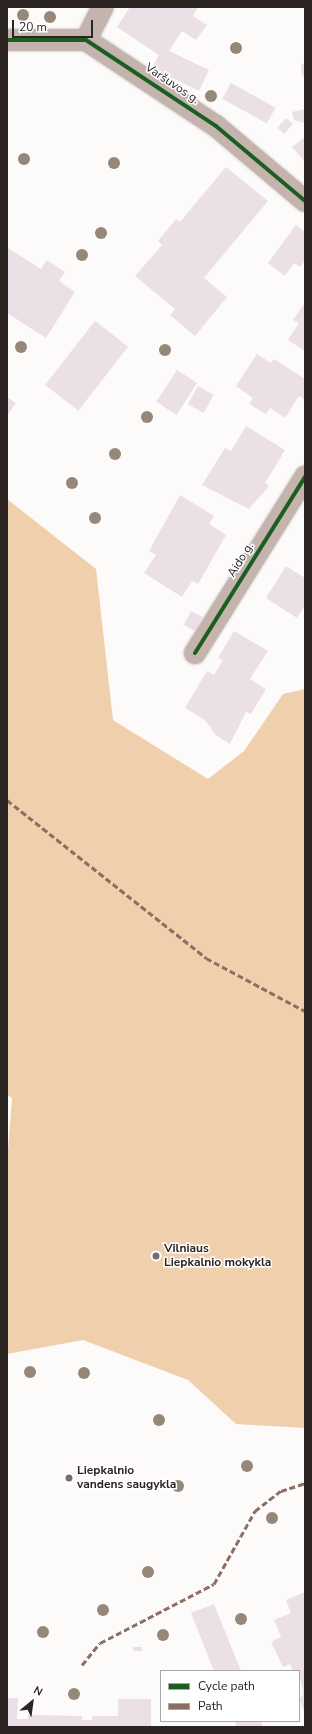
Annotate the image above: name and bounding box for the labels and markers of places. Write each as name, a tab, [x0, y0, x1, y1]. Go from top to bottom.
place label: Vilniaus Liepkalnio mokykla	[164, 1242, 271, 1270]
marker: Vilniaus Liepkalnio mokykla	[151, 1251, 161, 1261]
place label: Liepkalnio vandens saugykla	[77, 1464, 176, 1492]
marker: Liepkalnio vandens saugykla	[64, 1473, 74, 1483]

